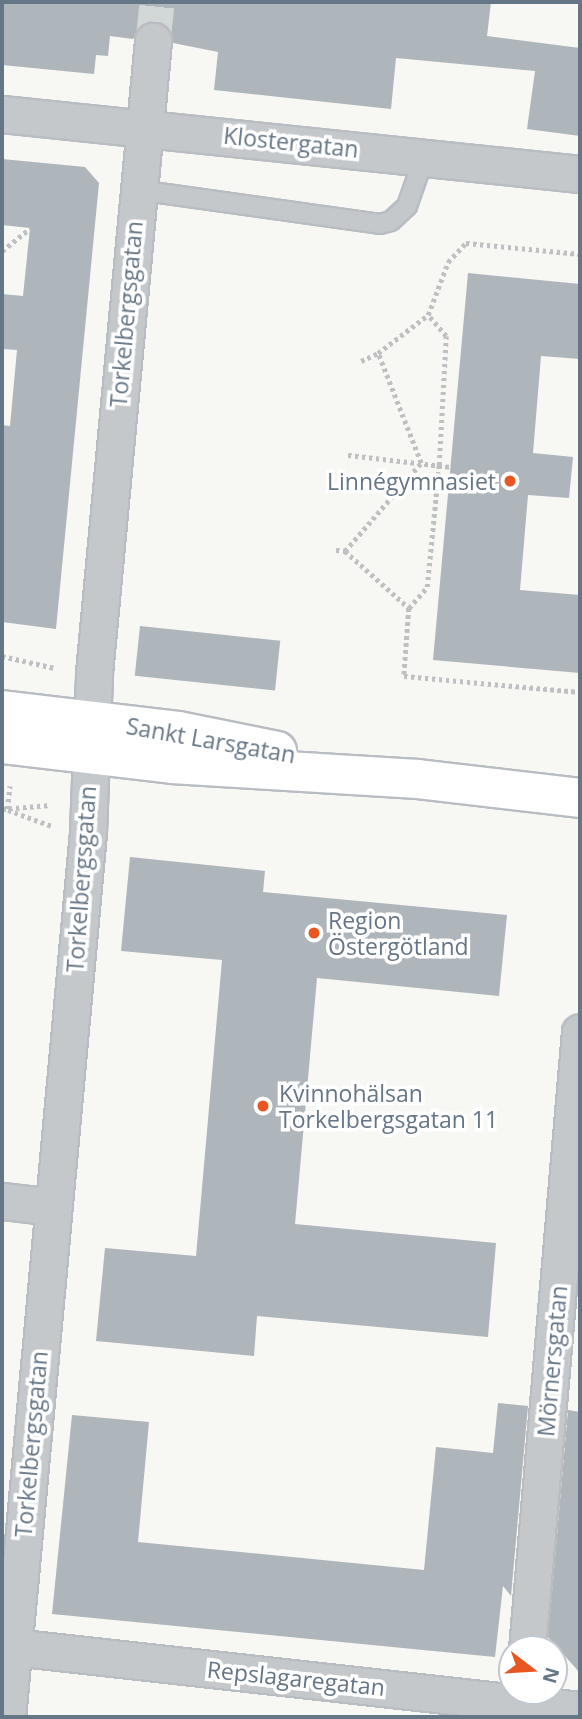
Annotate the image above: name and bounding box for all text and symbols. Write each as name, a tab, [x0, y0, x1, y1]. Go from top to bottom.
street label: Klostergatan	[222, 121, 360, 163]
street label: Torkelbergsgatan	[104, 220, 148, 408]
place label: Linnégymnasiet	[327, 467, 496, 495]
marker: Linnégymnasiet	[502, 473, 518, 489]
street label: Sankt Larsgatan	[124, 712, 298, 768]
street label: Torkelbergsgatan	[61, 785, 101, 973]
place label: Region Östergötland	[328, 906, 469, 960]
marker: Region Östergötland	[306, 925, 322, 941]
place label: Kvinnohälsan Torkelbergsgatan 11	[279, 1079, 498, 1133]
marker: Kvinnohälsan Torkelbergsgatan 11	[253, 1096, 273, 1116]
street label: Mörnersgatan	[532, 1284, 572, 1438]
street label: Torkelbergsgatan	[9, 1350, 53, 1538]
north arrow	[498, 1635, 568, 1705]
street label: Repslagaregatan	[206, 1655, 386, 1701]
text: N	[536, 1664, 566, 1687]

